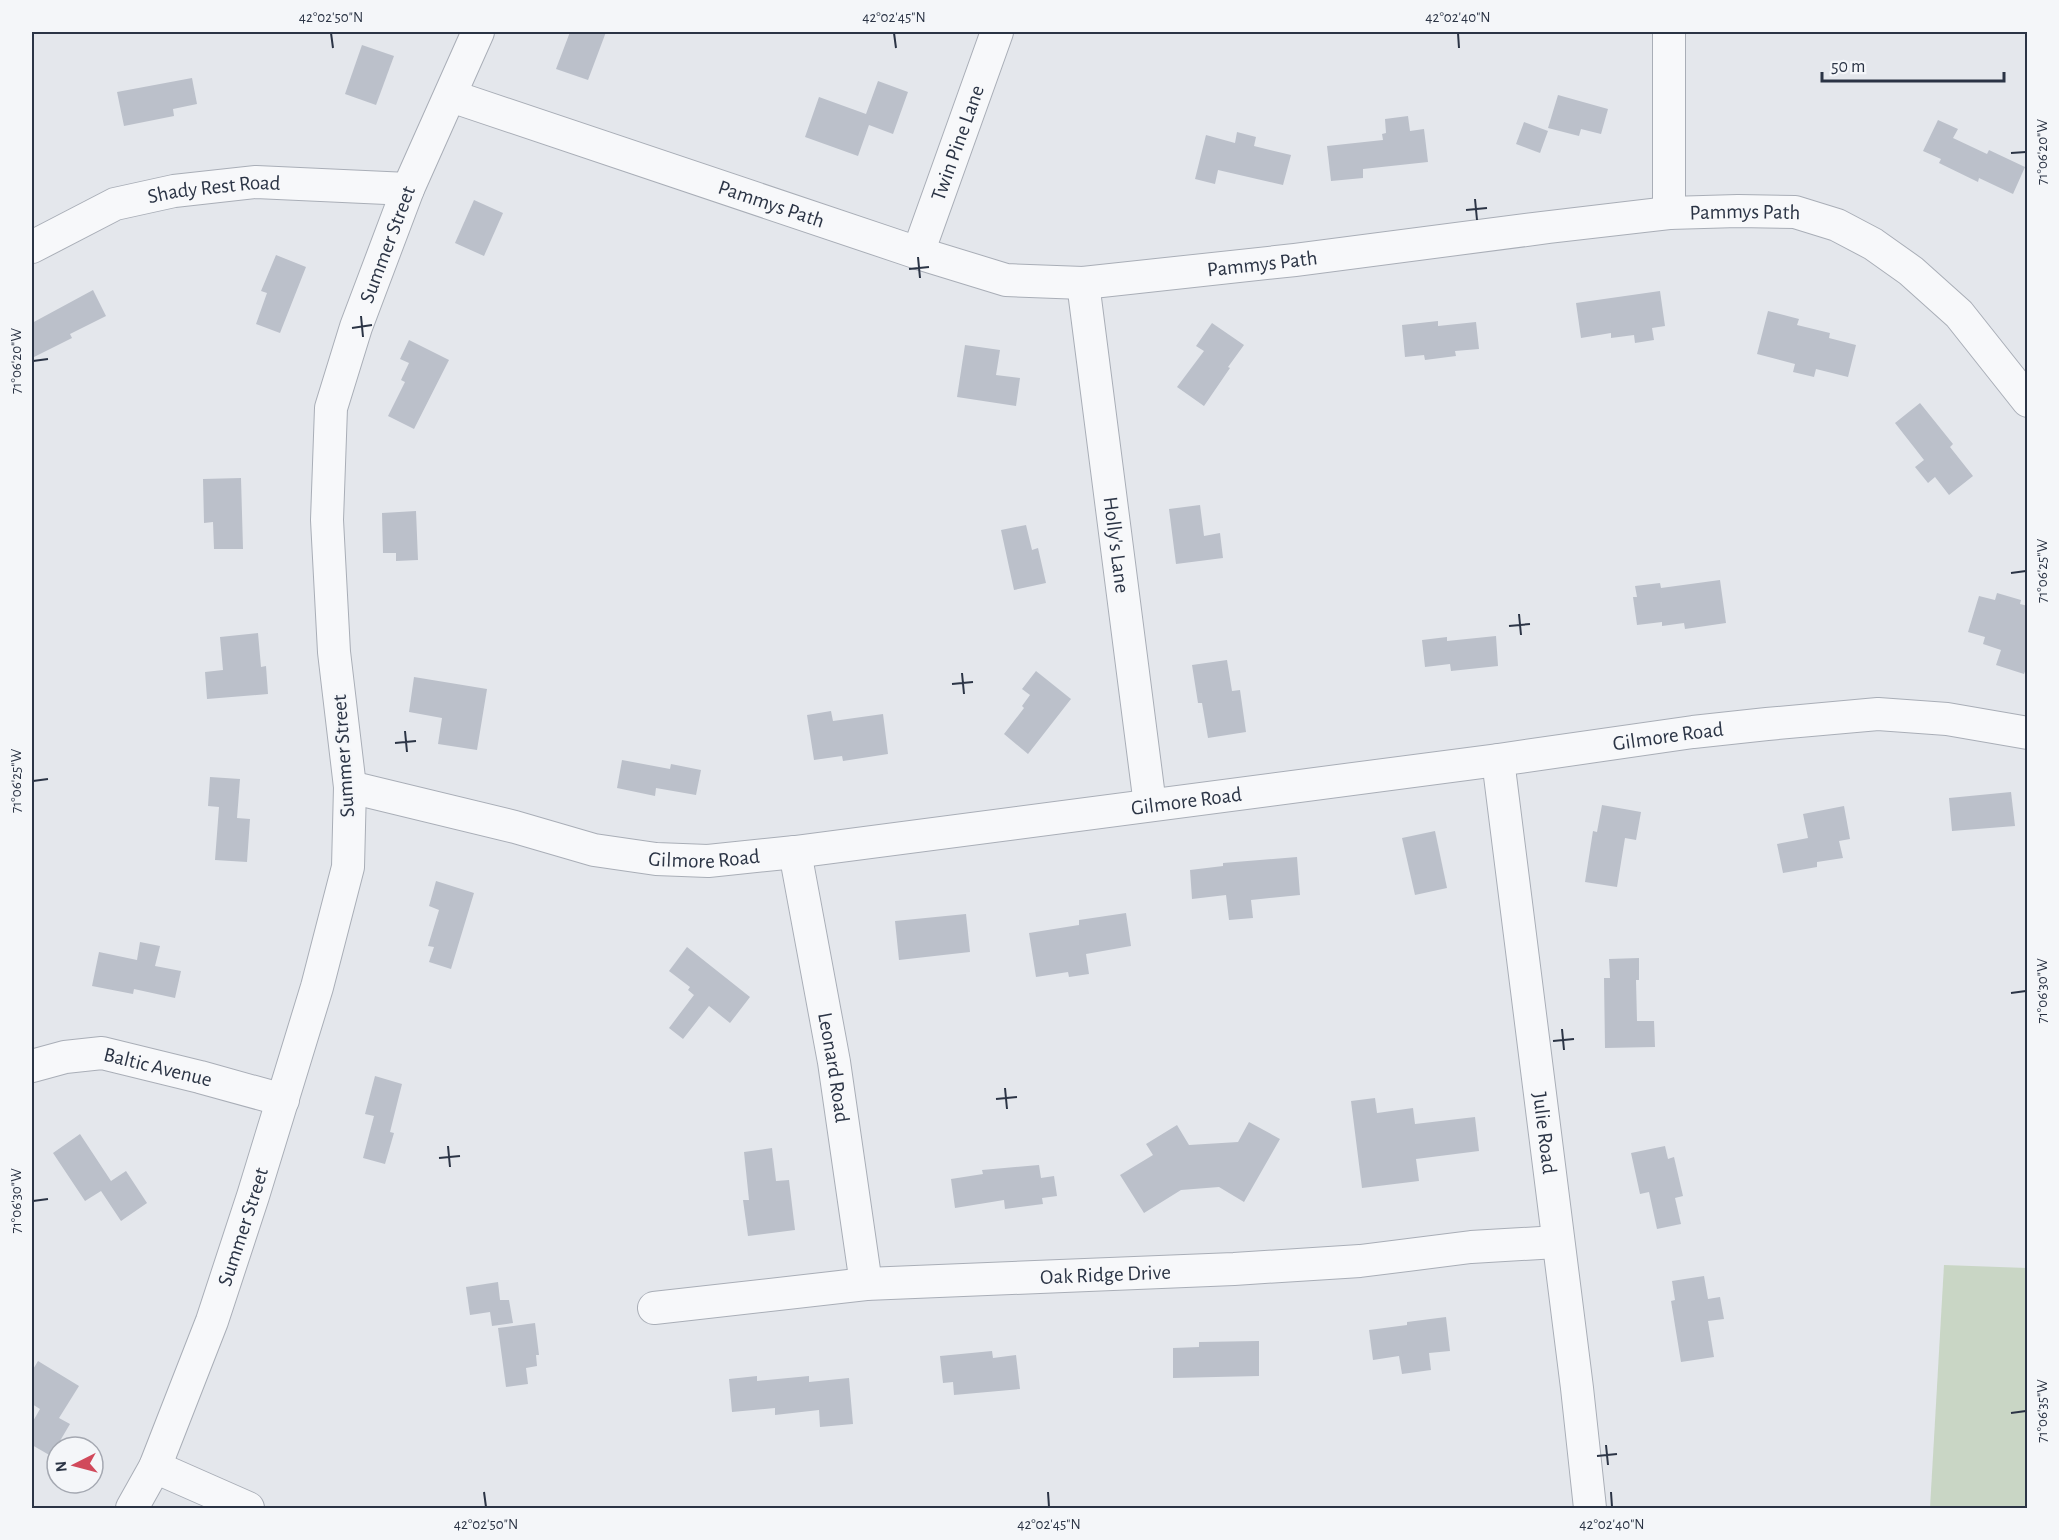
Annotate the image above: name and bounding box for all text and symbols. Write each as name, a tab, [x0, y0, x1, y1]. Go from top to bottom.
text: 42°02'50"N	[299, 10, 363, 25]
text: 42°02'45"N	[862, 10, 926, 25]
text: 42°02'40"N	[1425, 10, 1491, 25]
scale bar	[1822, 45, 2004, 83]
text: 50 m	[1831, 58, 1865, 76]
street label: Twin Pine Lane	[928, 82, 988, 204]
text: 71°06'20"W	[2035, 118, 2050, 185]
street label: Shady Rest Road	[146, 172, 281, 208]
street label: Pammys Path	[715, 177, 827, 232]
street label: Summer Street	[356, 183, 419, 306]
street label: Pammys Path	[1689, 201, 1801, 223]
street label: Pammys Path	[1206, 247, 1319, 280]
text: 71°06'20"W	[9, 327, 24, 394]
street label: Holly's Lane	[1100, 495, 1133, 594]
text: 71°06'25"W	[2035, 538, 2050, 603]
street label: Summer Street	[329, 694, 358, 818]
street label: Gilmore Road	[1611, 719, 1725, 754]
text: 71°06'25"W	[9, 748, 24, 813]
street label: Gilmore Road	[1130, 784, 1243, 819]
street label: Gilmore Road	[647, 846, 761, 872]
text: 71°06'30"W	[2035, 958, 2050, 1024]
street label: Leonard Road	[814, 1011, 853, 1124]
street label: Baltic Avenue	[102, 1044, 214, 1091]
street label: Julie Road	[1529, 1091, 1560, 1175]
street label: Summer Street	[214, 1165, 272, 1289]
text: 71°06'30"W	[9, 1168, 24, 1234]
street label: Oak Ridge Drive	[1040, 1262, 1171, 1288]
text: 71°06'35"W	[2035, 1379, 2050, 1443]
north arrow	[45, 1435, 105, 1495]
text: N	[53, 1460, 70, 1473]
text: 42°02'50"N	[454, 1517, 518, 1532]
text: 42°02'45"N	[1017, 1517, 1081, 1532]
text: 42°02'40"N	[1579, 1517, 1645, 1532]

